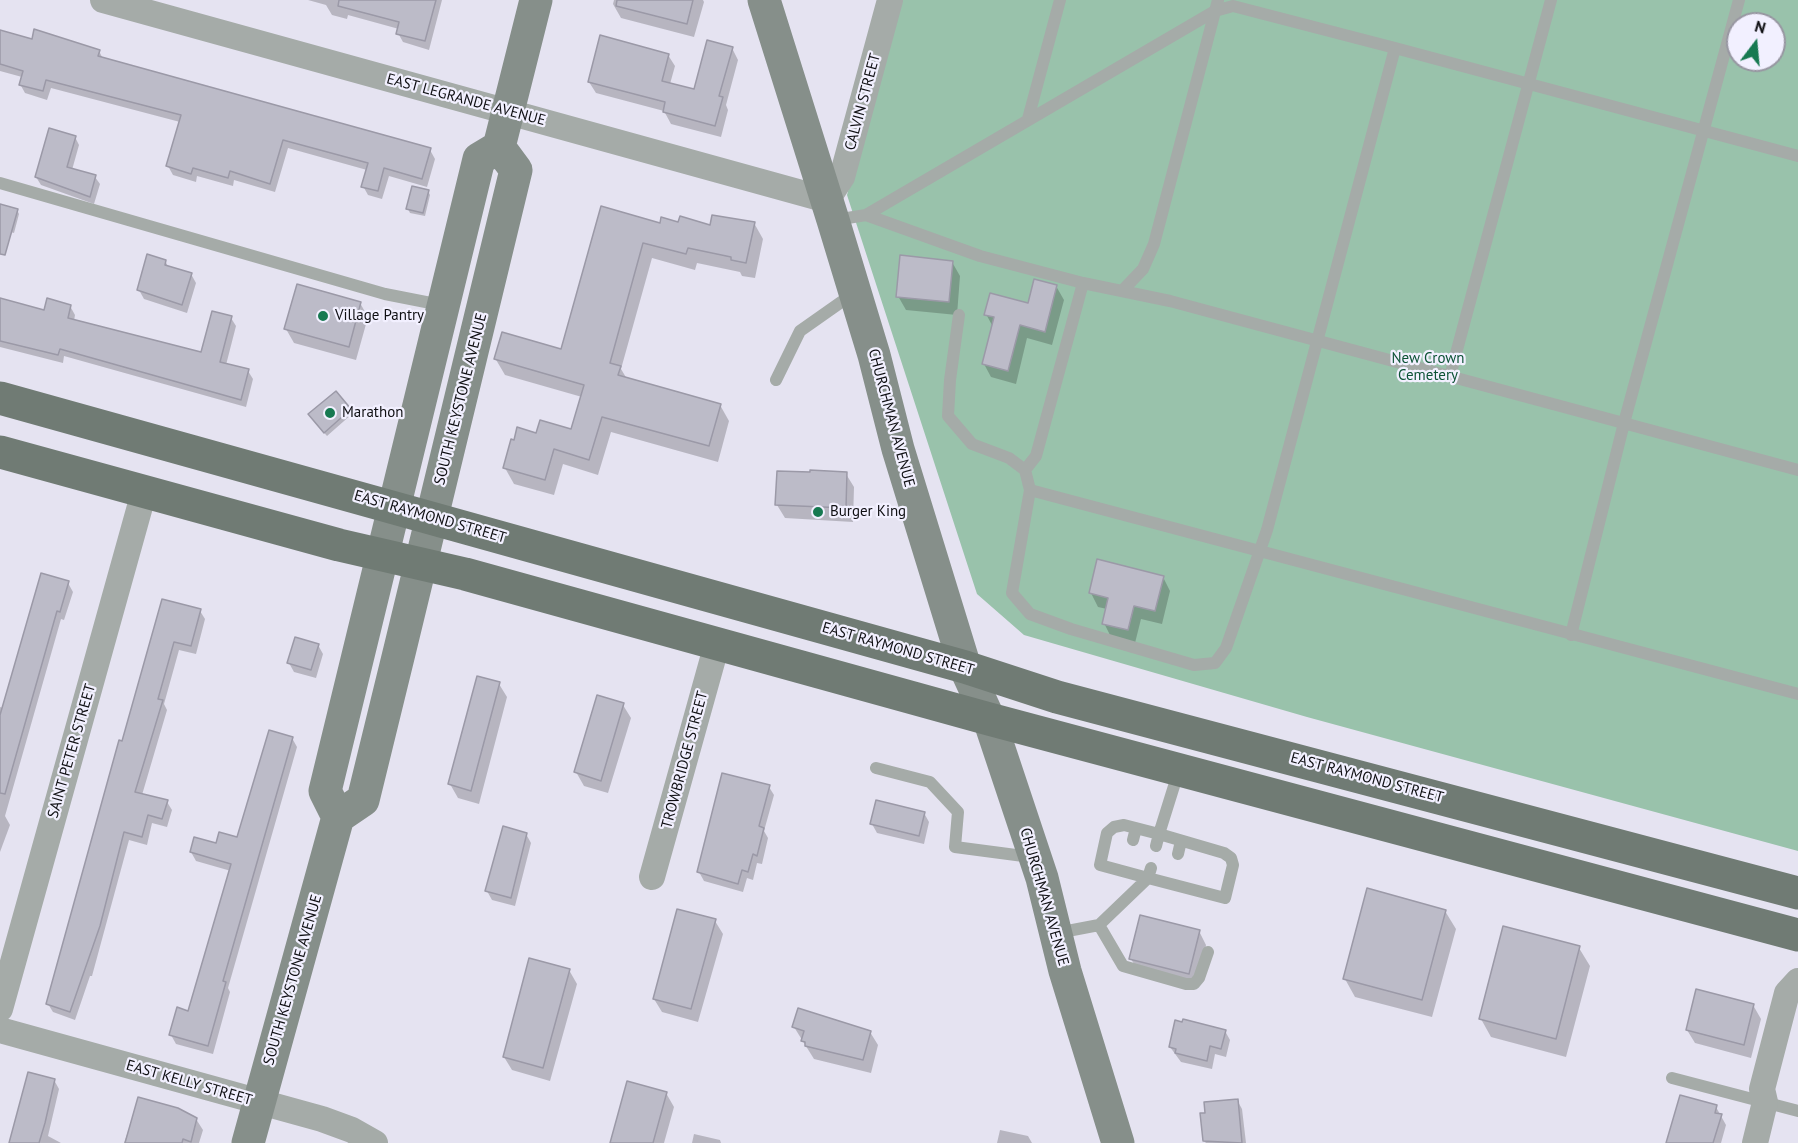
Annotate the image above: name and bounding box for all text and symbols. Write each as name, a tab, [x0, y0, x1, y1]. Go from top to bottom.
north arrow	[1726, 12, 1786, 72]
text: N	[1753, 16, 1768, 38]
street label: CALVIN STREET	[841, 52, 885, 152]
street label: EAST LEGRANDE AVENUE	[385, 70, 547, 130]
place label: Village Pantry	[335, 307, 424, 325]
marker: Village Pantry	[316, 309, 330, 323]
street label: SOUTH KEYSTONE AVENUE	[431, 311, 491, 487]
street label: CHURCHMAN AVENUE	[864, 347, 918, 489]
park label: New Crown Cemetery	[1391, 350, 1465, 385]
place label: Marathon	[342, 404, 403, 422]
marker: Marathon	[323, 406, 337, 420]
street label: EAST RAYMOND STREET	[352, 487, 508, 547]
place label: Burger King	[830, 503, 906, 521]
marker: Burger King	[811, 505, 825, 519]
street label: EAST RAYMOND STREET	[820, 619, 976, 679]
street label: SAINT PETER STREET	[44, 682, 100, 820]
street label: TROWBRIDGE STREET	[658, 689, 712, 831]
street label: EAST RAYMOND STREET	[1289, 749, 1445, 807]
street label: CHURCHMAN AVENUE	[1016, 826, 1072, 968]
street label: SOUTH KEYSTONE AVENUE	[260, 893, 326, 1067]
street label: EAST KELLY STREET	[124, 1056, 254, 1110]

